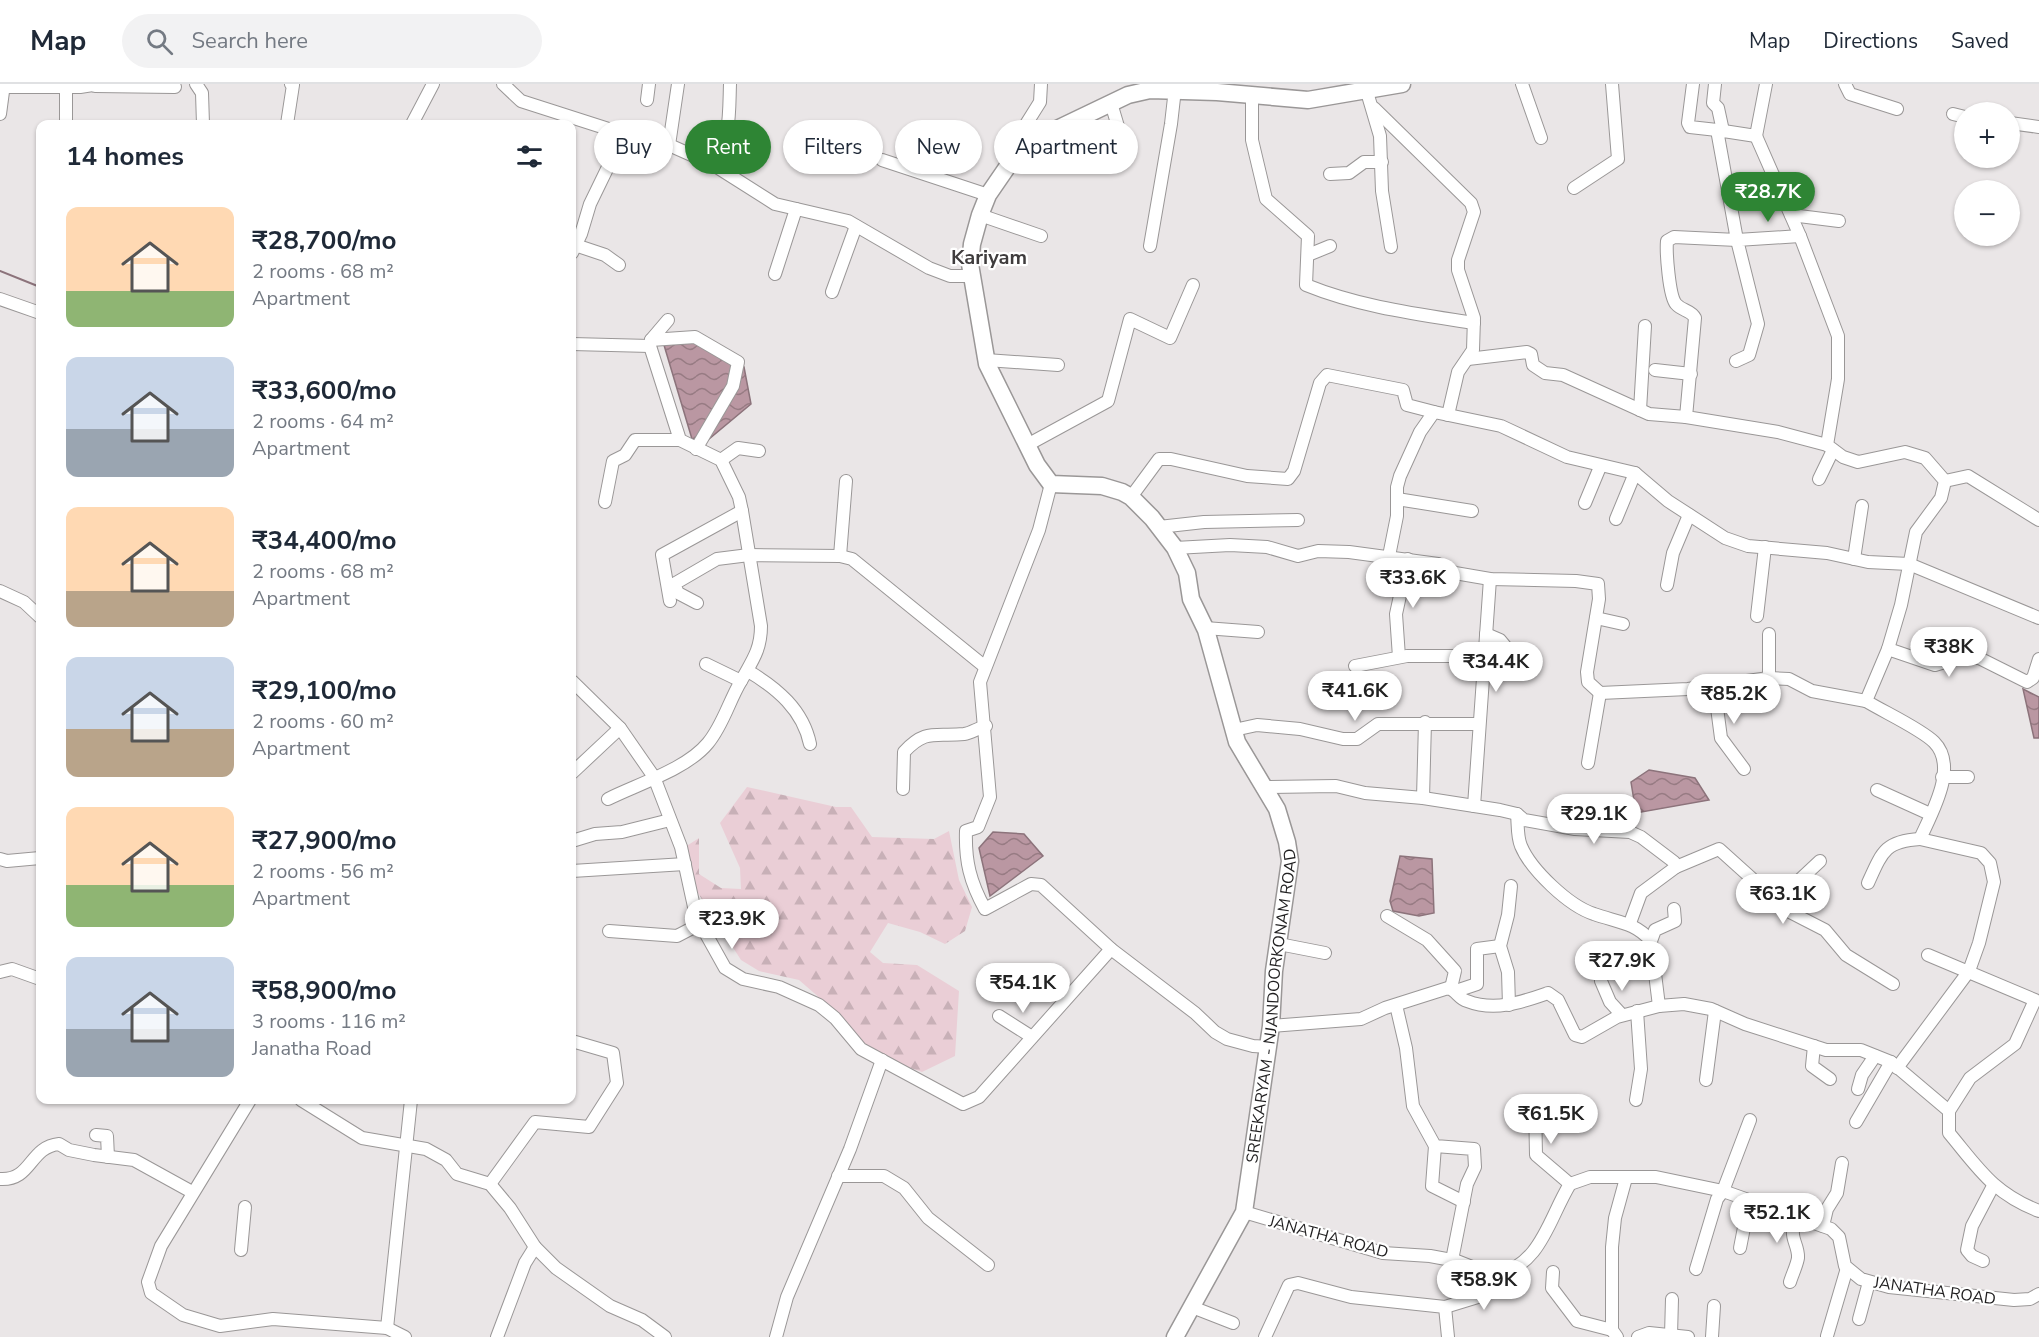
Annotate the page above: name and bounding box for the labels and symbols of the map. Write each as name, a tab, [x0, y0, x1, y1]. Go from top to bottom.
pin: ₹28.7K	[1719, 172, 1817, 223]
district label: Kariyam	[951, 244, 1027, 271]
pin: ₹33.6K	[1364, 558, 1462, 609]
pin: ₹38K	[1913, 627, 1985, 678]
pin: ₹34.4K	[1447, 642, 1545, 693]
pin: ₹41.6K	[1306, 671, 1404, 722]
pin: ₹85.2K	[1685, 674, 1783, 725]
pin: ₹29.1K	[1545, 794, 1643, 845]
street label: SREEKARYAM - NJANDOORKONAM ROAD	[1241, 847, 1302, 1165]
pin: ₹63.1K	[1734, 874, 1832, 925]
pin: ₹23.9K	[683, 899, 781, 950]
pin: ₹27.9K	[1573, 941, 1671, 992]
pin: ₹54.1K	[974, 963, 1072, 1014]
pin: ₹61.5K	[1502, 1094, 1600, 1145]
pin: ₹52.1K	[1728, 1193, 1826, 1244]
street label: JANATHA ROAD	[1266, 1210, 1391, 1264]
pin: ₹58.9K	[1435, 1260, 1533, 1311]
street label: JANATHA ROAD	[1871, 1271, 1997, 1310]

